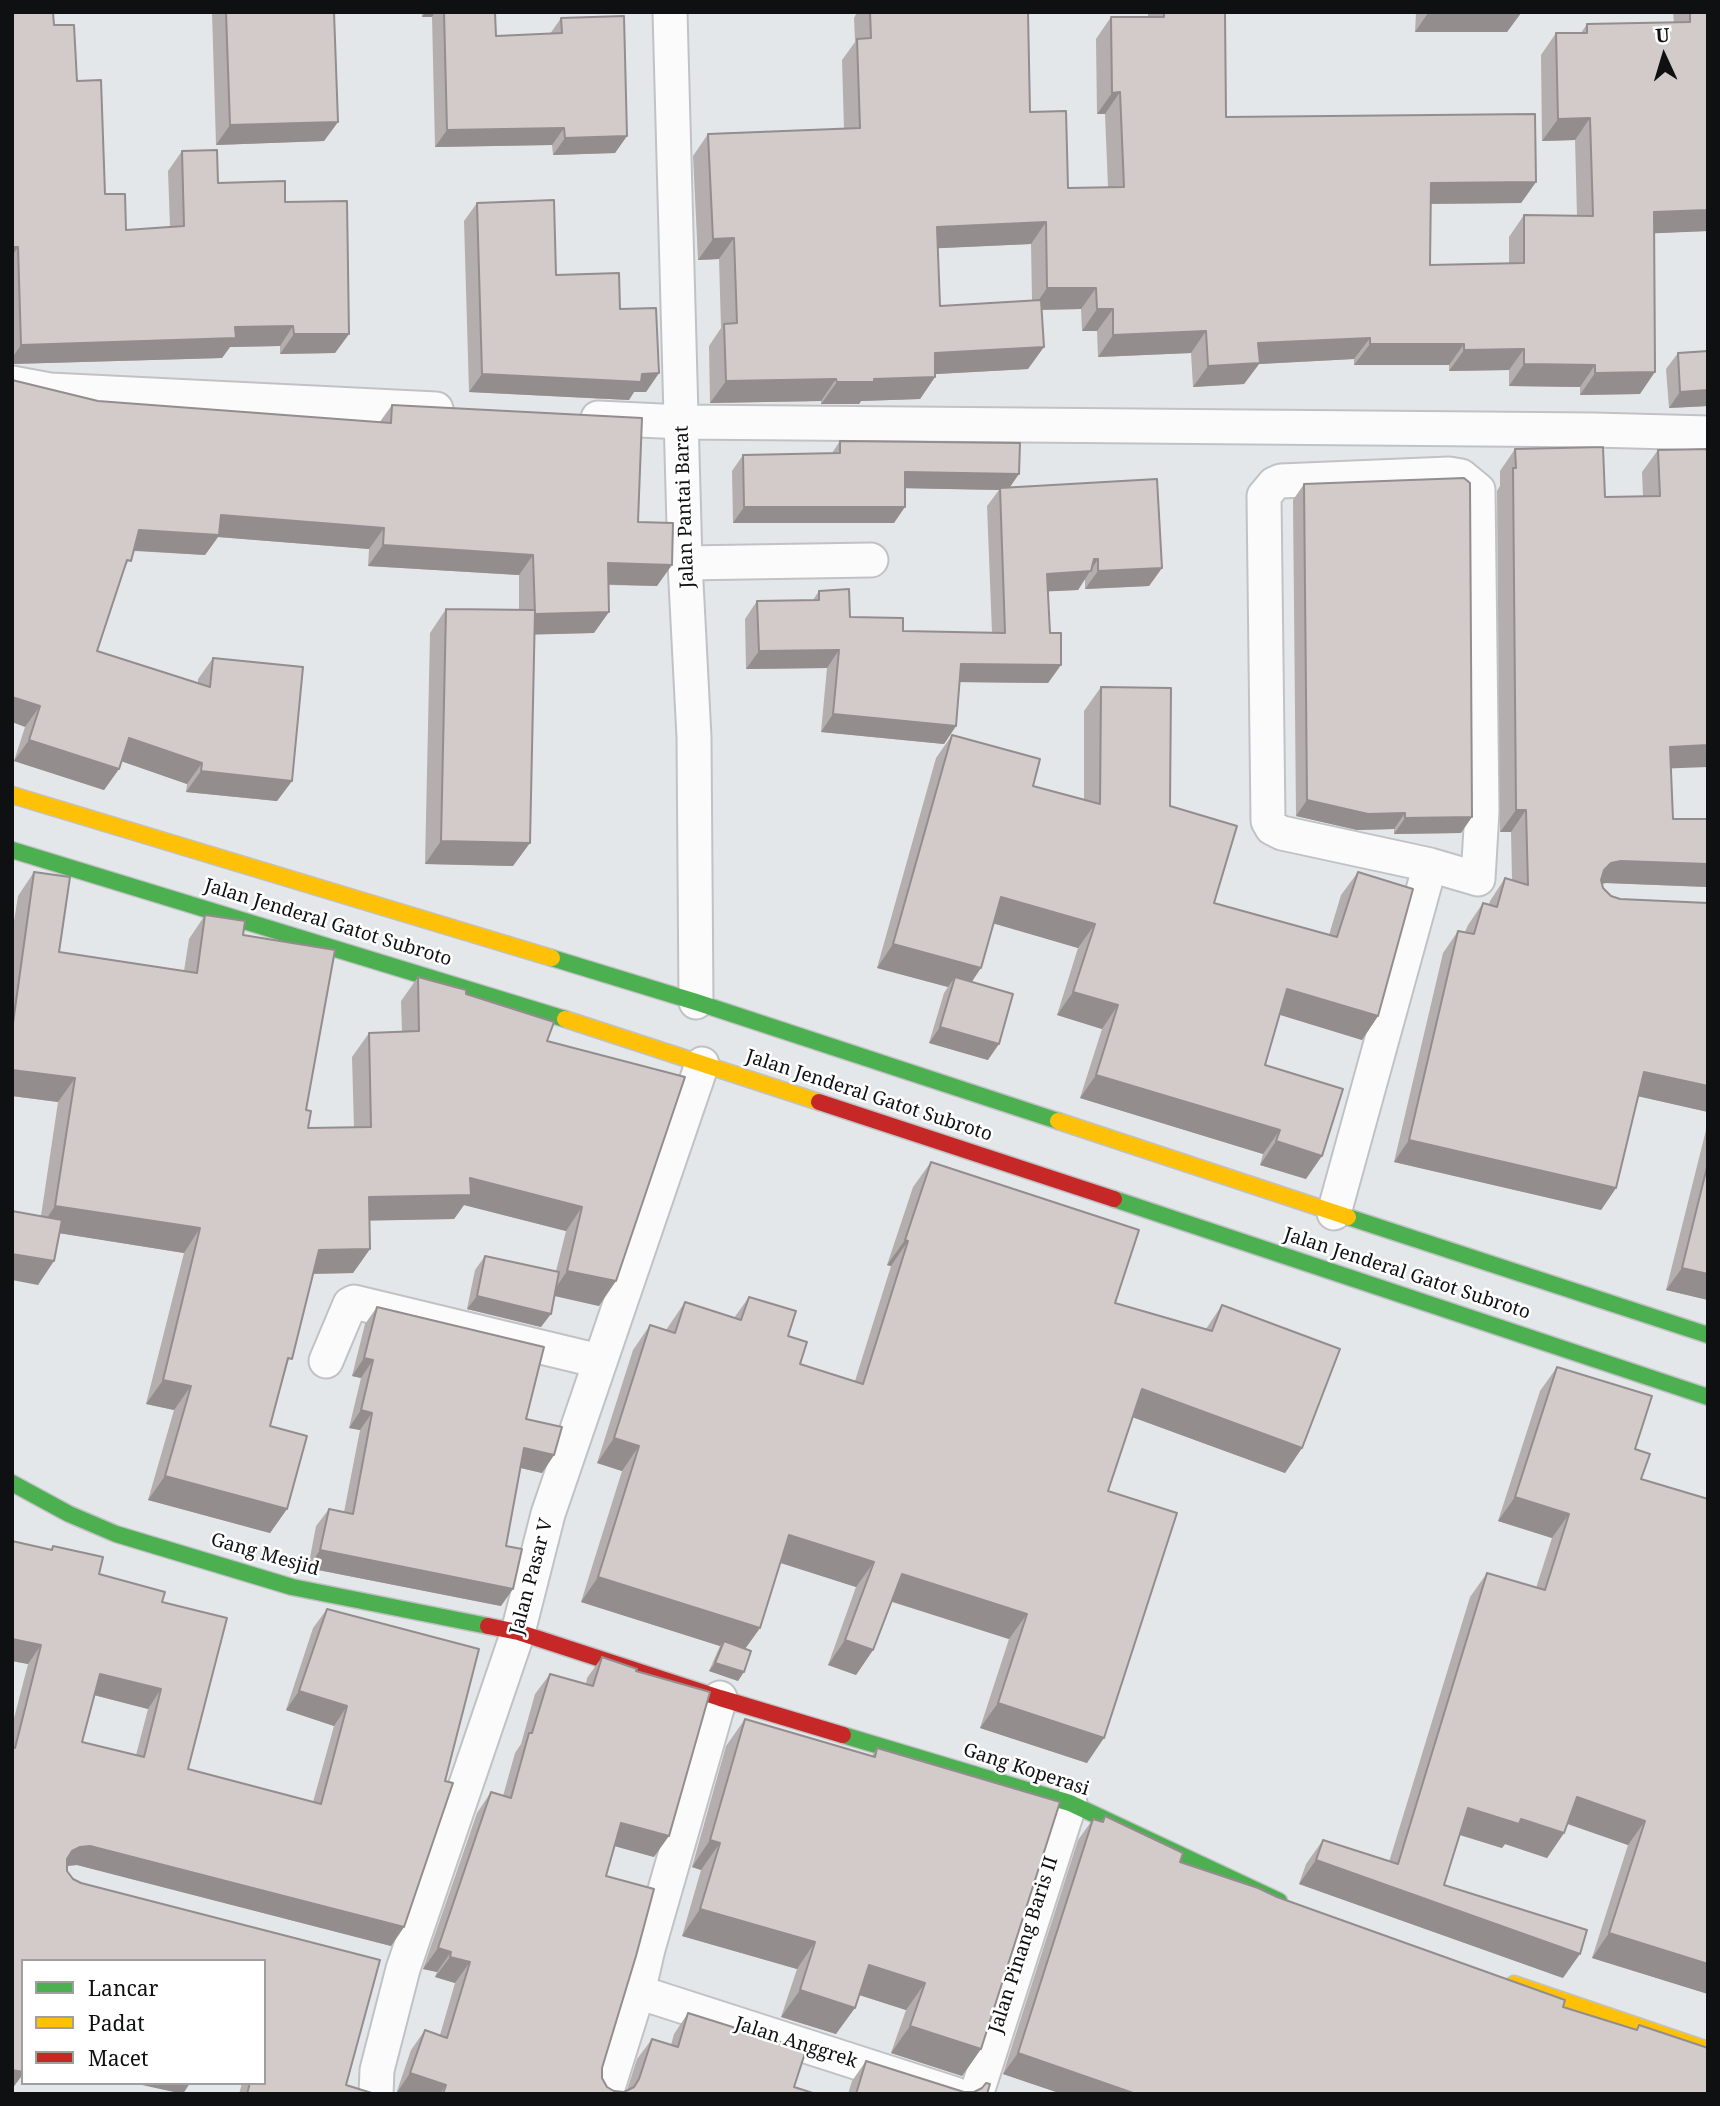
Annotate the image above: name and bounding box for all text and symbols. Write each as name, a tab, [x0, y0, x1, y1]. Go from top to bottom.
north arrow	[1629, 21, 1699, 91]
text: U	[1655, 22, 1671, 49]
street label: Jalan Pantai Barat	[671, 425, 699, 589]
street label: Jalan Jenderal Gatot Subroto	[202, 874, 454, 972]
street label: Jalan Jenderal Gatot Subroto	[743, 1045, 995, 1147]
street label: Jalan Jenderal Gatot Subroto	[1281, 1223, 1533, 1325]
street label: Jalan Pasar V	[506, 1516, 558, 1638]
street label: Gang Mesjid	[208, 1529, 322, 1581]
street label: Gang Koperasi	[960, 1739, 1092, 1801]
street label: Jalan Pinang Baris II	[985, 1854, 1063, 2036]
legend	[21, 1959, 266, 2085]
text: Lancar	[88, 1974, 159, 2002]
text: Padat	[88, 2009, 145, 2037]
street label: Jalan Anggrek	[732, 2012, 860, 2074]
text: Macet	[88, 2044, 148, 2072]

